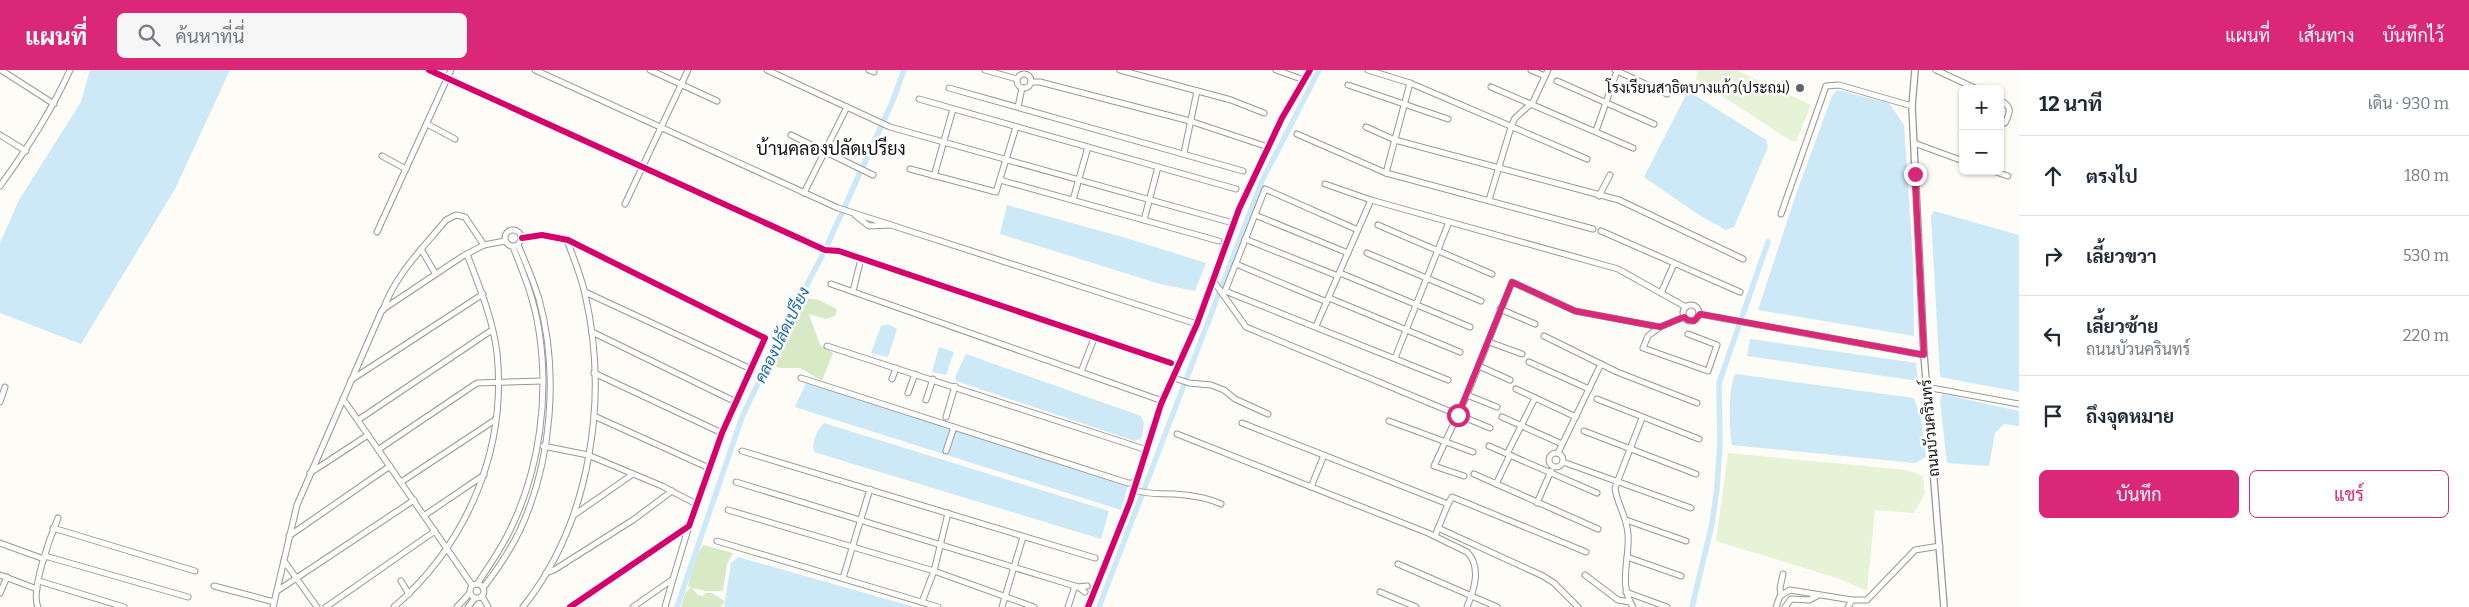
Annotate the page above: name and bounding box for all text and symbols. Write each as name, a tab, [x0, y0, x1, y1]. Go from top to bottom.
search box	[117, 13, 467, 58]
icon: search	[135, 21, 163, 49]
text: แผนที่	[25, 23, 87, 51]
text: ค้นหาที่นี่	[175, 25, 245, 48]
text: แผนที่	[2225, 25, 2270, 47]
text: เส้นทาง	[2298, 25, 2354, 47]
text: บันทึกไว้	[2382, 25, 2444, 47]
place label: โรงเรียนสาธิตบางแก้ว(ประถม)	[1605, 78, 1790, 97]
marker: โรงเรียนสาธิตบางแก้ว(ประถม)	[1794, 82, 1806, 94]
map controls	[1959, 85, 2004, 175]
button: +	[1959, 85, 2004, 130]
text: 12 นาที	[2039, 91, 2102, 117]
text: เดิน · 930 m	[2368, 94, 2449, 113]
button: −	[1959, 130, 2004, 175]
district label: บ้านคลองปลัดเปรียง	[756, 136, 906, 160]
icon: ahead	[2039, 162, 2067, 190]
route end	[1904, 163, 1927, 186]
text: ตรงไป	[2086, 165, 2138, 188]
text: 180 m	[2404, 166, 2449, 185]
icon: right	[2039, 242, 2067, 270]
text: เลี้ยวขวา	[2086, 245, 2157, 268]
text: 530 m	[2403, 246, 2449, 265]
water label: คลองปลัดเปรียง	[749, 283, 813, 386]
text: เลี้ยวซ้าย	[2086, 315, 2158, 338]
icon: left	[2039, 322, 2067, 350]
text: 220 m	[2403, 326, 2449, 345]
text: ถนนบัวนครินทร์	[2086, 340, 2190, 359]
street label: ถนนบัวนครินทร์	[1916, 379, 1943, 478]
icon: arrive	[2039, 402, 2067, 430]
route start	[1447, 404, 1470, 427]
text: ถึงจุดหมาย	[2086, 405, 2174, 428]
button: บันทึก	[2039, 470, 2239, 518]
button: แชร์	[2249, 470, 2449, 518]

